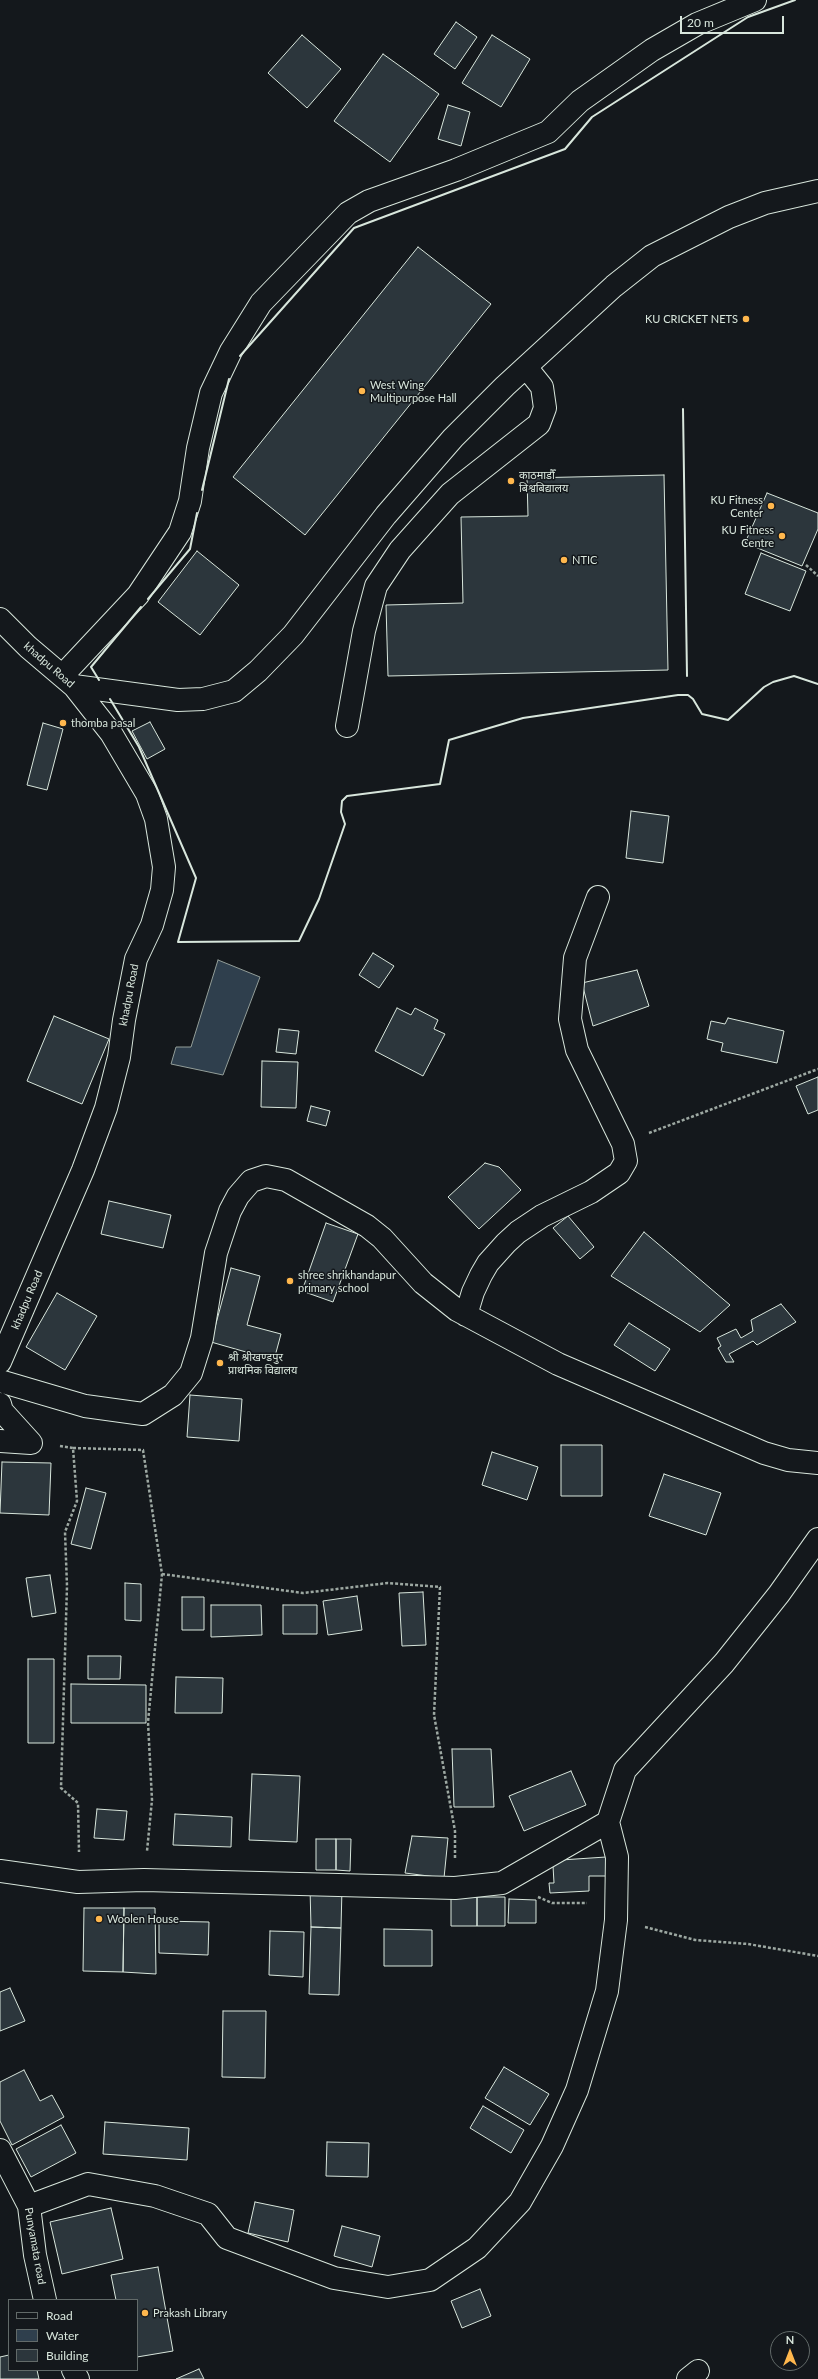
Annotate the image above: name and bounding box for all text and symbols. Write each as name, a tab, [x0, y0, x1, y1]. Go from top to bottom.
scale bar	[682, 8, 786, 34]
text: 20 m	[687, 15, 714, 30]
place label: KU CRICKET NETS	[645, 312, 738, 326]
marker: KU CRICKET NETS	[741, 314, 751, 324]
place label: West Wing Multipurpose Hall	[370, 378, 457, 404]
marker: West Wing Multipurpose Hall	[357, 386, 367, 396]
place label: काठमाडौँ बिश्वबिद्यालय	[519, 468, 568, 494]
marker: काठमाडौँ बिश्वबिद्यालय	[506, 476, 516, 486]
place label: KU Fitness Center	[711, 493, 763, 519]
marker: KU Fitness Center	[766, 501, 776, 511]
place label: KU Fitness Centre	[722, 523, 774, 549]
marker: KU Fitness Centre	[777, 531, 787, 541]
place label: NTIC	[572, 553, 597, 567]
marker: NTIC	[559, 555, 569, 565]
street label: khadpu Road	[21, 639, 77, 691]
place label: thomba pasal	[71, 716, 135, 730]
marker: thomba pasal	[58, 718, 68, 728]
street label: khadpu Road	[117, 963, 141, 1027]
street label: khadpu Road	[9, 1268, 45, 1332]
place label: shree shrikhandapur primary school	[298, 1268, 396, 1294]
marker: shree shrikhandapur primary school	[285, 1276, 295, 1286]
place label: श्री श्रीखण्डपुर प्राथमिक विद्यालय	[228, 1350, 297, 1376]
marker: श्री श्रीखण्डपुर प्राथमिक विद्यालय	[215, 1358, 225, 1368]
place label: Woolen House	[107, 1912, 179, 1926]
marker: Woolen House	[94, 1914, 104, 1924]
street label: Punyamata road	[22, 2206, 48, 2286]
legend	[8, 2299, 138, 2371]
place label: Prakash Library	[153, 2306, 227, 2320]
text: Road	[46, 2308, 73, 2323]
marker: Prakash Library	[140, 2308, 150, 2318]
text: Water	[46, 2328, 79, 2343]
north arrow	[770, 2331, 810, 2371]
text: N	[786, 2333, 794, 2346]
text: Building	[46, 2348, 89, 2363]

